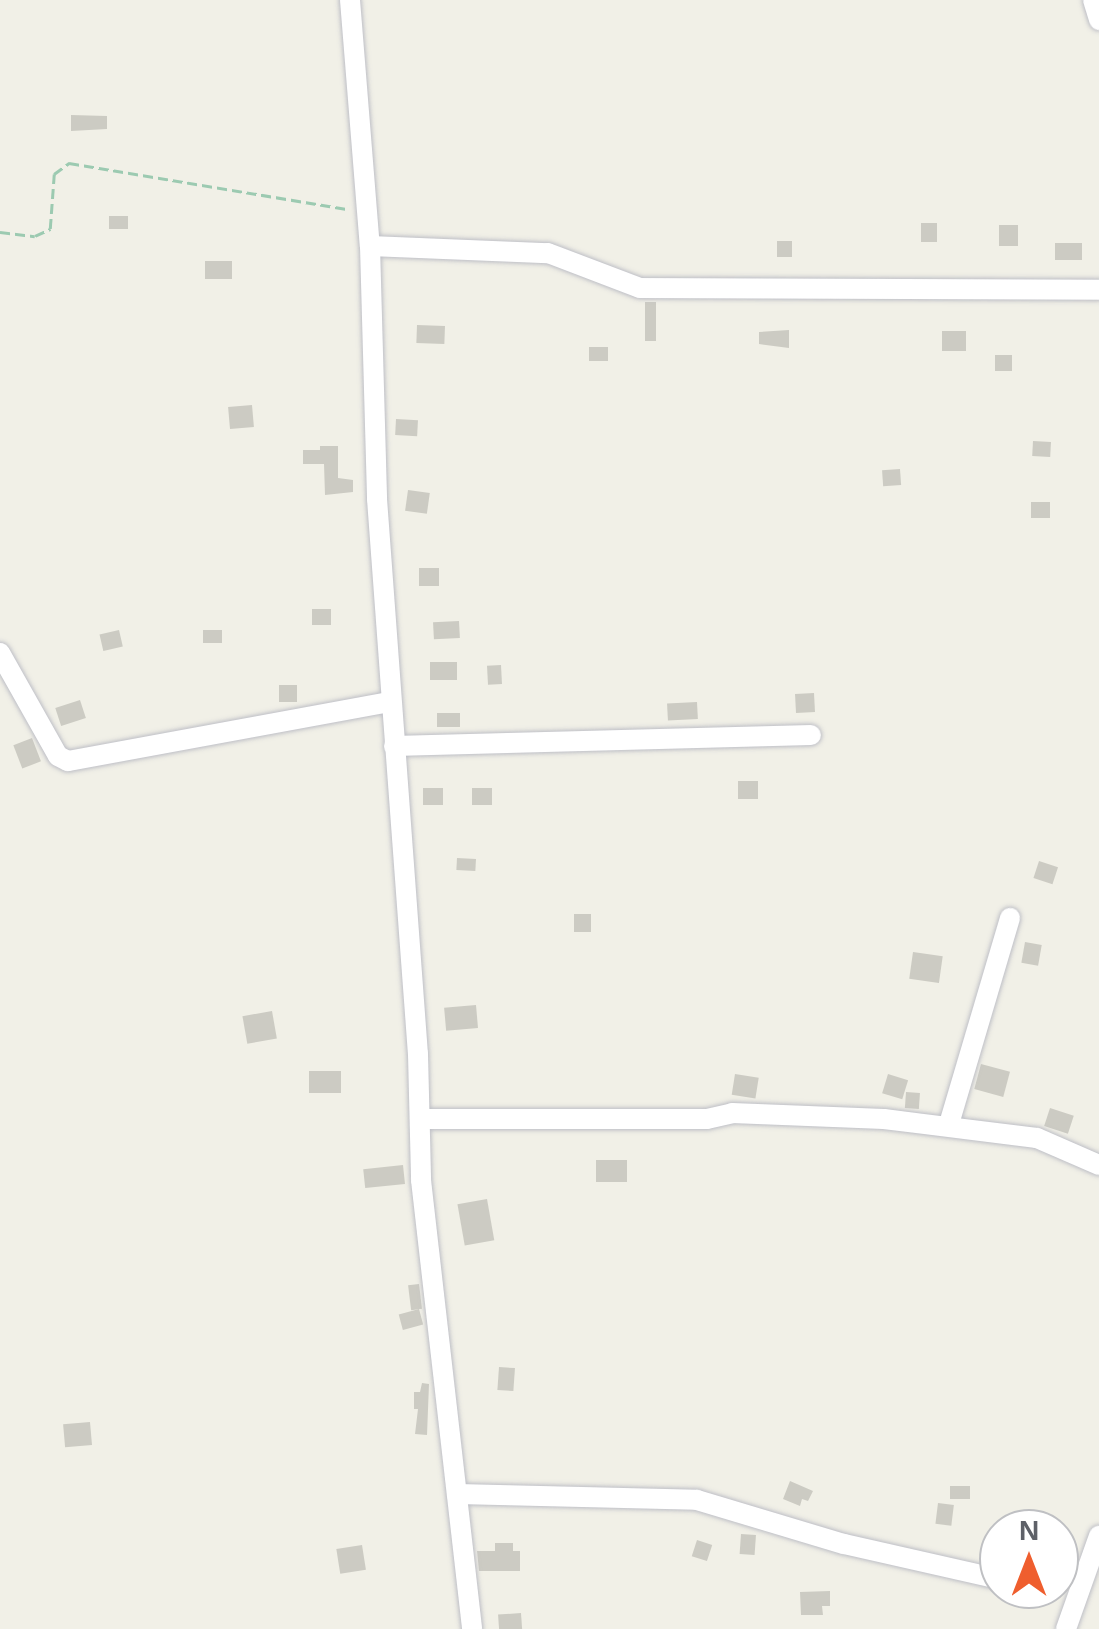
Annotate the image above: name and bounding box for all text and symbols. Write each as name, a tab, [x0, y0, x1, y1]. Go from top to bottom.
north arrow	[979, 1509, 1079, 1609]
text: N	[1019, 1515, 1039, 1546]

